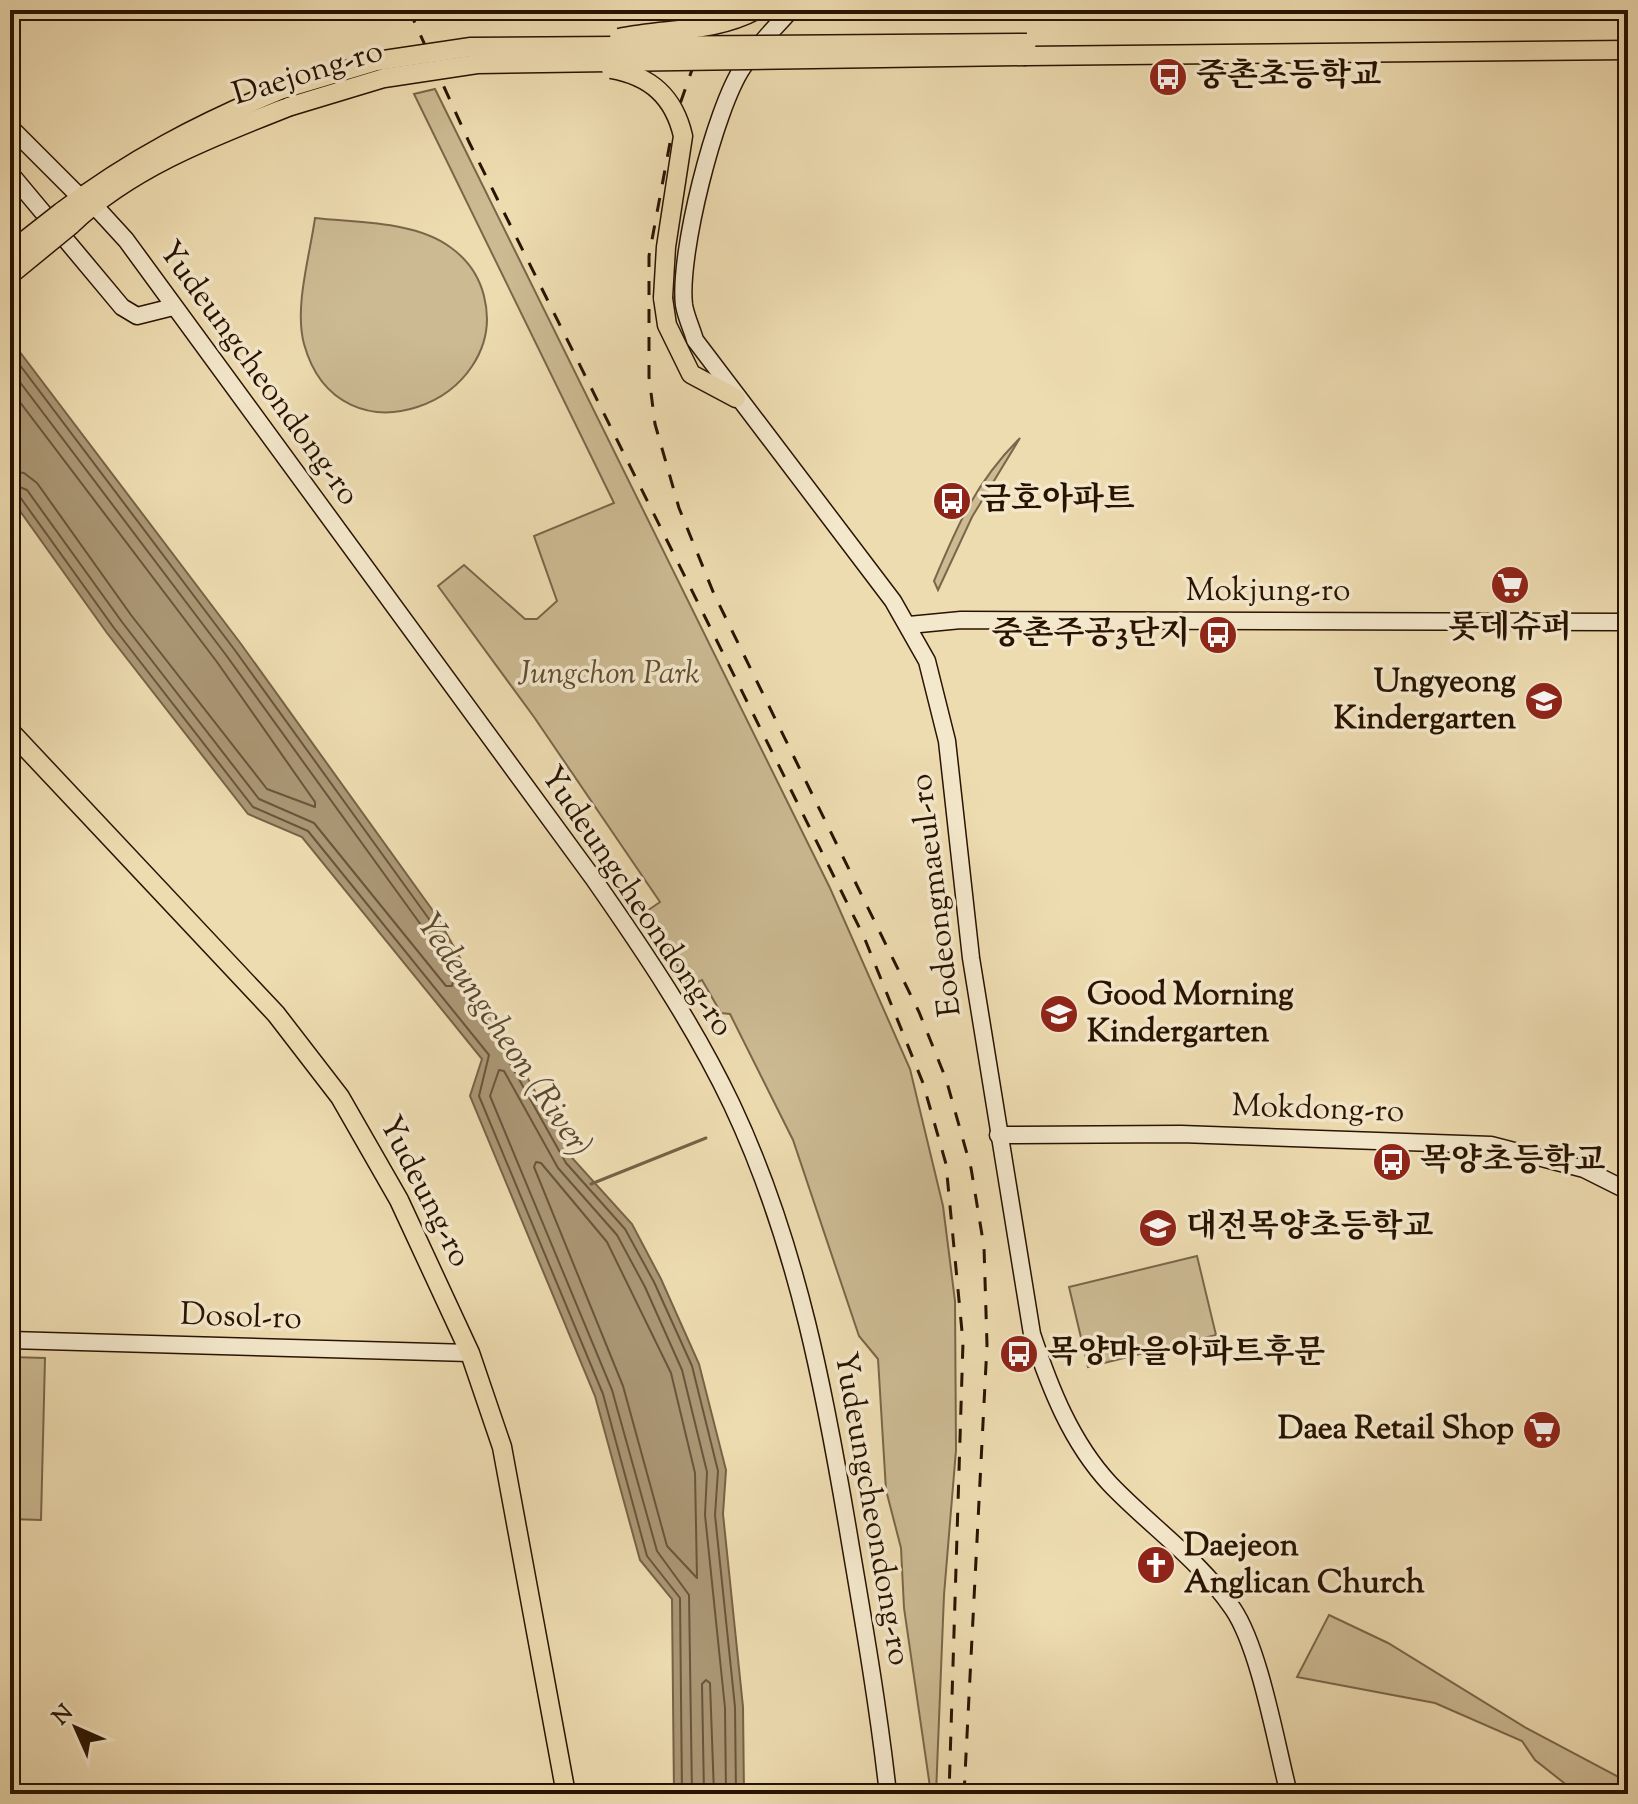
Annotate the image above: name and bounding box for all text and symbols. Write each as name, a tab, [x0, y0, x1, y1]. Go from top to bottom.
street label: Daejong-ro	[227, 29, 389, 119]
place label: 중촌초등학교	[1196, 54, 1382, 100]
bus stop icon: 중촌초등학교	[1147, 56, 1189, 98]
street label: Yudeungcheondong-ro	[146, 232, 370, 516]
place label: 금호아파트	[980, 478, 1135, 524]
bus stop icon: 금호아파트	[931, 480, 973, 522]
supermarket icon: 롯데슈퍼	[1489, 564, 1531, 606]
street label: Mokjung-ro	[1186, 569, 1350, 615]
place label: 롯데슈퍼	[1448, 606, 1572, 652]
place label: 중촌주공3단지	[992, 612, 1190, 658]
bus stop icon: 중촌주공3단지	[1197, 614, 1239, 656]
park label: Jungchon Park	[517, 652, 700, 698]
place label: Ungyeong Kindergarten	[1334, 660, 1516, 743]
school or university icon: Ungyeong Kindergarten	[1523, 680, 1565, 722]
street label: Yudeungcheondong-ro	[528, 757, 744, 1047]
street label: Eodeongmaeul-ro	[899, 771, 975, 1019]
water label: Yedeungcheon (River)	[403, 904, 603, 1168]
place label: Good Morning Kindergarten	[1087, 973, 1294, 1056]
school or university icon: Good Morning Kindergarten	[1038, 993, 1080, 1035]
street label: Mokdong-ro	[1231, 1084, 1405, 1136]
street label: Yudeung-ro	[366, 1108, 482, 1276]
place label: 목양초등학교	[1420, 1139, 1606, 1185]
bus stop icon: 목양초등학교	[1371, 1141, 1413, 1183]
place label: 대전목양초등학교	[1186, 1205, 1433, 1251]
school or university icon: 대전목양초등학교	[1137, 1207, 1179, 1249]
street label: Dosol-ro	[179, 1293, 303, 1343]
place label: 목양마을아파트후문	[1047, 1331, 1325, 1377]
bus stop icon: 목양마을아파트후문	[998, 1333, 1040, 1375]
street label: Yudeungcheondong-ro	[821, 1349, 921, 1669]
place label: Daea Retail Shop	[1278, 1407, 1514, 1453]
supermarket icon: Daea Retail Shop	[1521, 1409, 1563, 1451]
place label: Daejeon Anglican Church	[1184, 1524, 1425, 1607]
church icon: Daejeon Anglican Church	[1135, 1544, 1177, 1586]
north arrow	[36, 1688, 116, 1768]
text: N	[46, 1698, 82, 1734]

